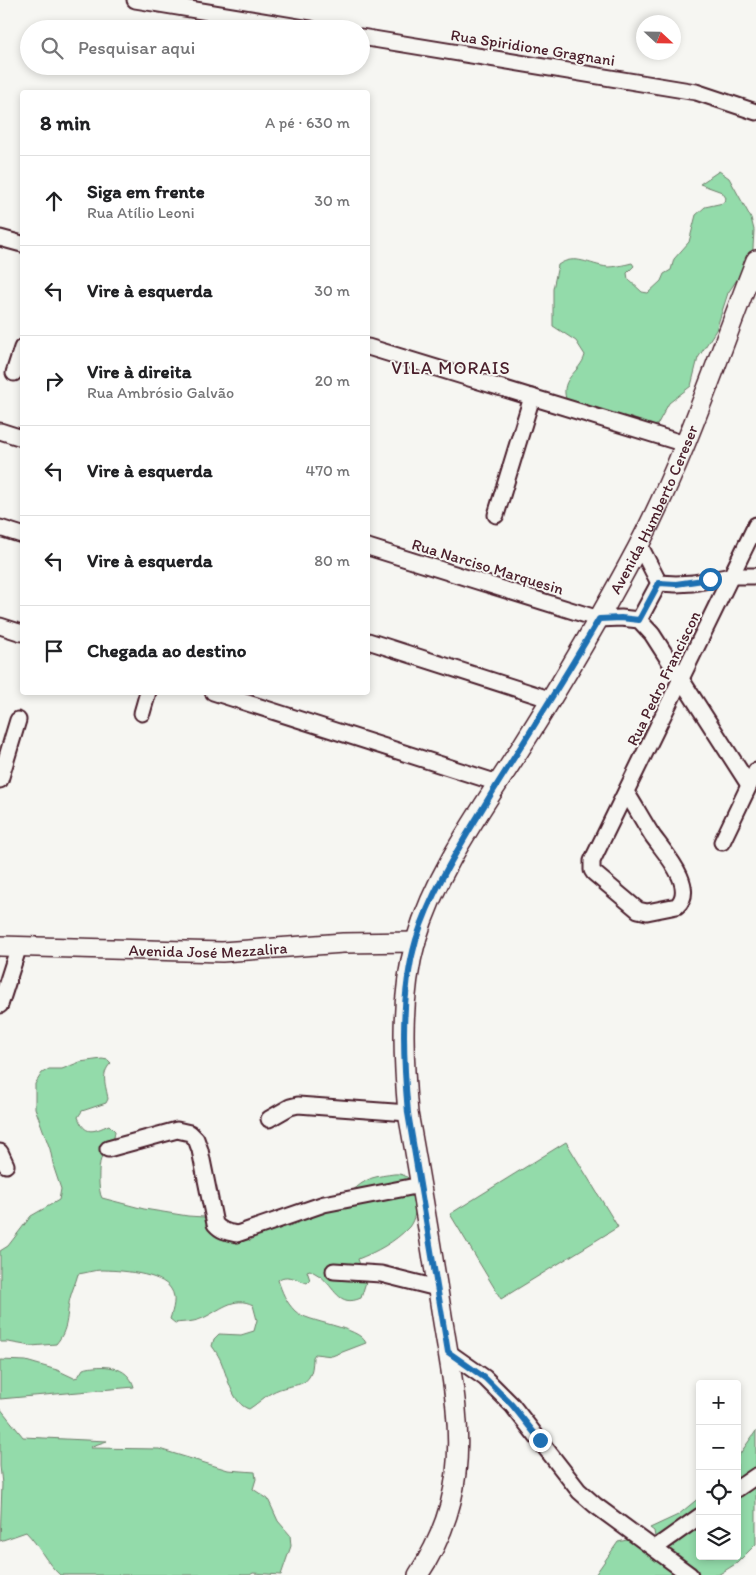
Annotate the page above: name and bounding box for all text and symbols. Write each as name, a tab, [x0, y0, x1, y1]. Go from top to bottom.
north arrow	[636, 15, 681, 60]
search box	[20, 20, 370, 75]
street label: Rua Spiridione Gragnani	[449, 25, 616, 70]
icon: search	[38, 34, 66, 62]
text: Pesquisar aqui	[78, 36, 195, 59]
text: 8 min	[40, 110, 90, 135]
text: A pé · 630 m	[265, 113, 350, 132]
text: Siga em frente	[87, 180, 205, 203]
icon: ahead	[40, 187, 68, 215]
text: 30 m	[314, 191, 350, 210]
text: Rua Atílio Leoni	[87, 203, 195, 222]
icon: left	[40, 277, 68, 305]
text: Vire à esquerda	[87, 279, 213, 302]
text: 30 m	[314, 281, 350, 300]
district label: VILA MORAIS	[391, 357, 511, 379]
text: Vire à direita	[87, 360, 192, 383]
icon: right	[40, 367, 68, 395]
text: 20 m	[315, 371, 350, 390]
text: Rua Ambrósio Galvão	[87, 383, 234, 402]
street label: Avenida Humberto Cereser	[606, 422, 702, 597]
icon: left	[40, 457, 68, 485]
text: Vire à esquerda	[87, 459, 213, 482]
text: 470 m	[306, 461, 350, 480]
street label: Rua Narciso Marquesin	[410, 534, 566, 599]
icon: left	[40, 547, 68, 575]
text: Vire à esquerda	[87, 549, 213, 572]
text: 80 m	[314, 551, 350, 570]
route start	[699, 568, 722, 591]
street label: Rua Pedro Franciscon	[623, 607, 705, 749]
icon: arrive	[40, 637, 68, 665]
text: Chegada ao destino	[87, 639, 246, 662]
street label: Avenida José Mezzalira	[128, 938, 288, 962]
map controls	[696, 1380, 741, 1560]
button: +	[696, 1380, 741, 1425]
button: −	[696, 1425, 741, 1470]
route end	[529, 1429, 552, 1452]
button: locate	[696, 1470, 741, 1515]
button: layers	[696, 1515, 741, 1560]

